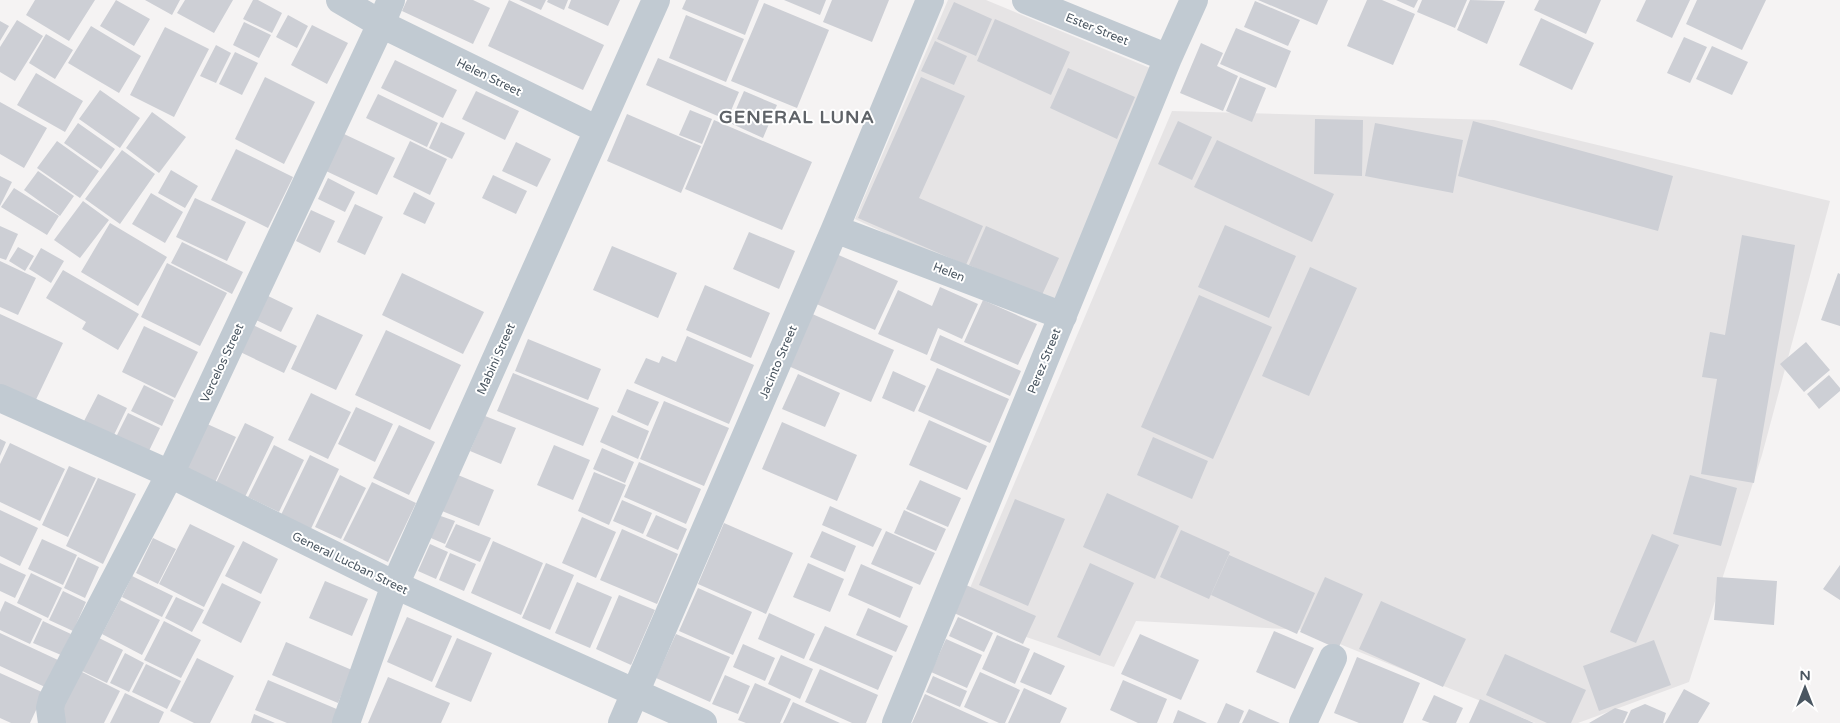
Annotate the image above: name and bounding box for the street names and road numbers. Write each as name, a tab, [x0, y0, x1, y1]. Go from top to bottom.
street label: Ester Street	[1063, 10, 1131, 48]
street label: Helen Street	[454, 55, 524, 99]
street label: Helen	[931, 260, 967, 284]
street label: Vercelos Street	[198, 321, 247, 405]
street label: Mabini Street	[474, 321, 518, 397]
street label: Jacinto Street	[756, 323, 800, 401]
street label: Perez Street	[1025, 326, 1064, 396]
street label: General Lucban Street	[290, 529, 411, 597]

